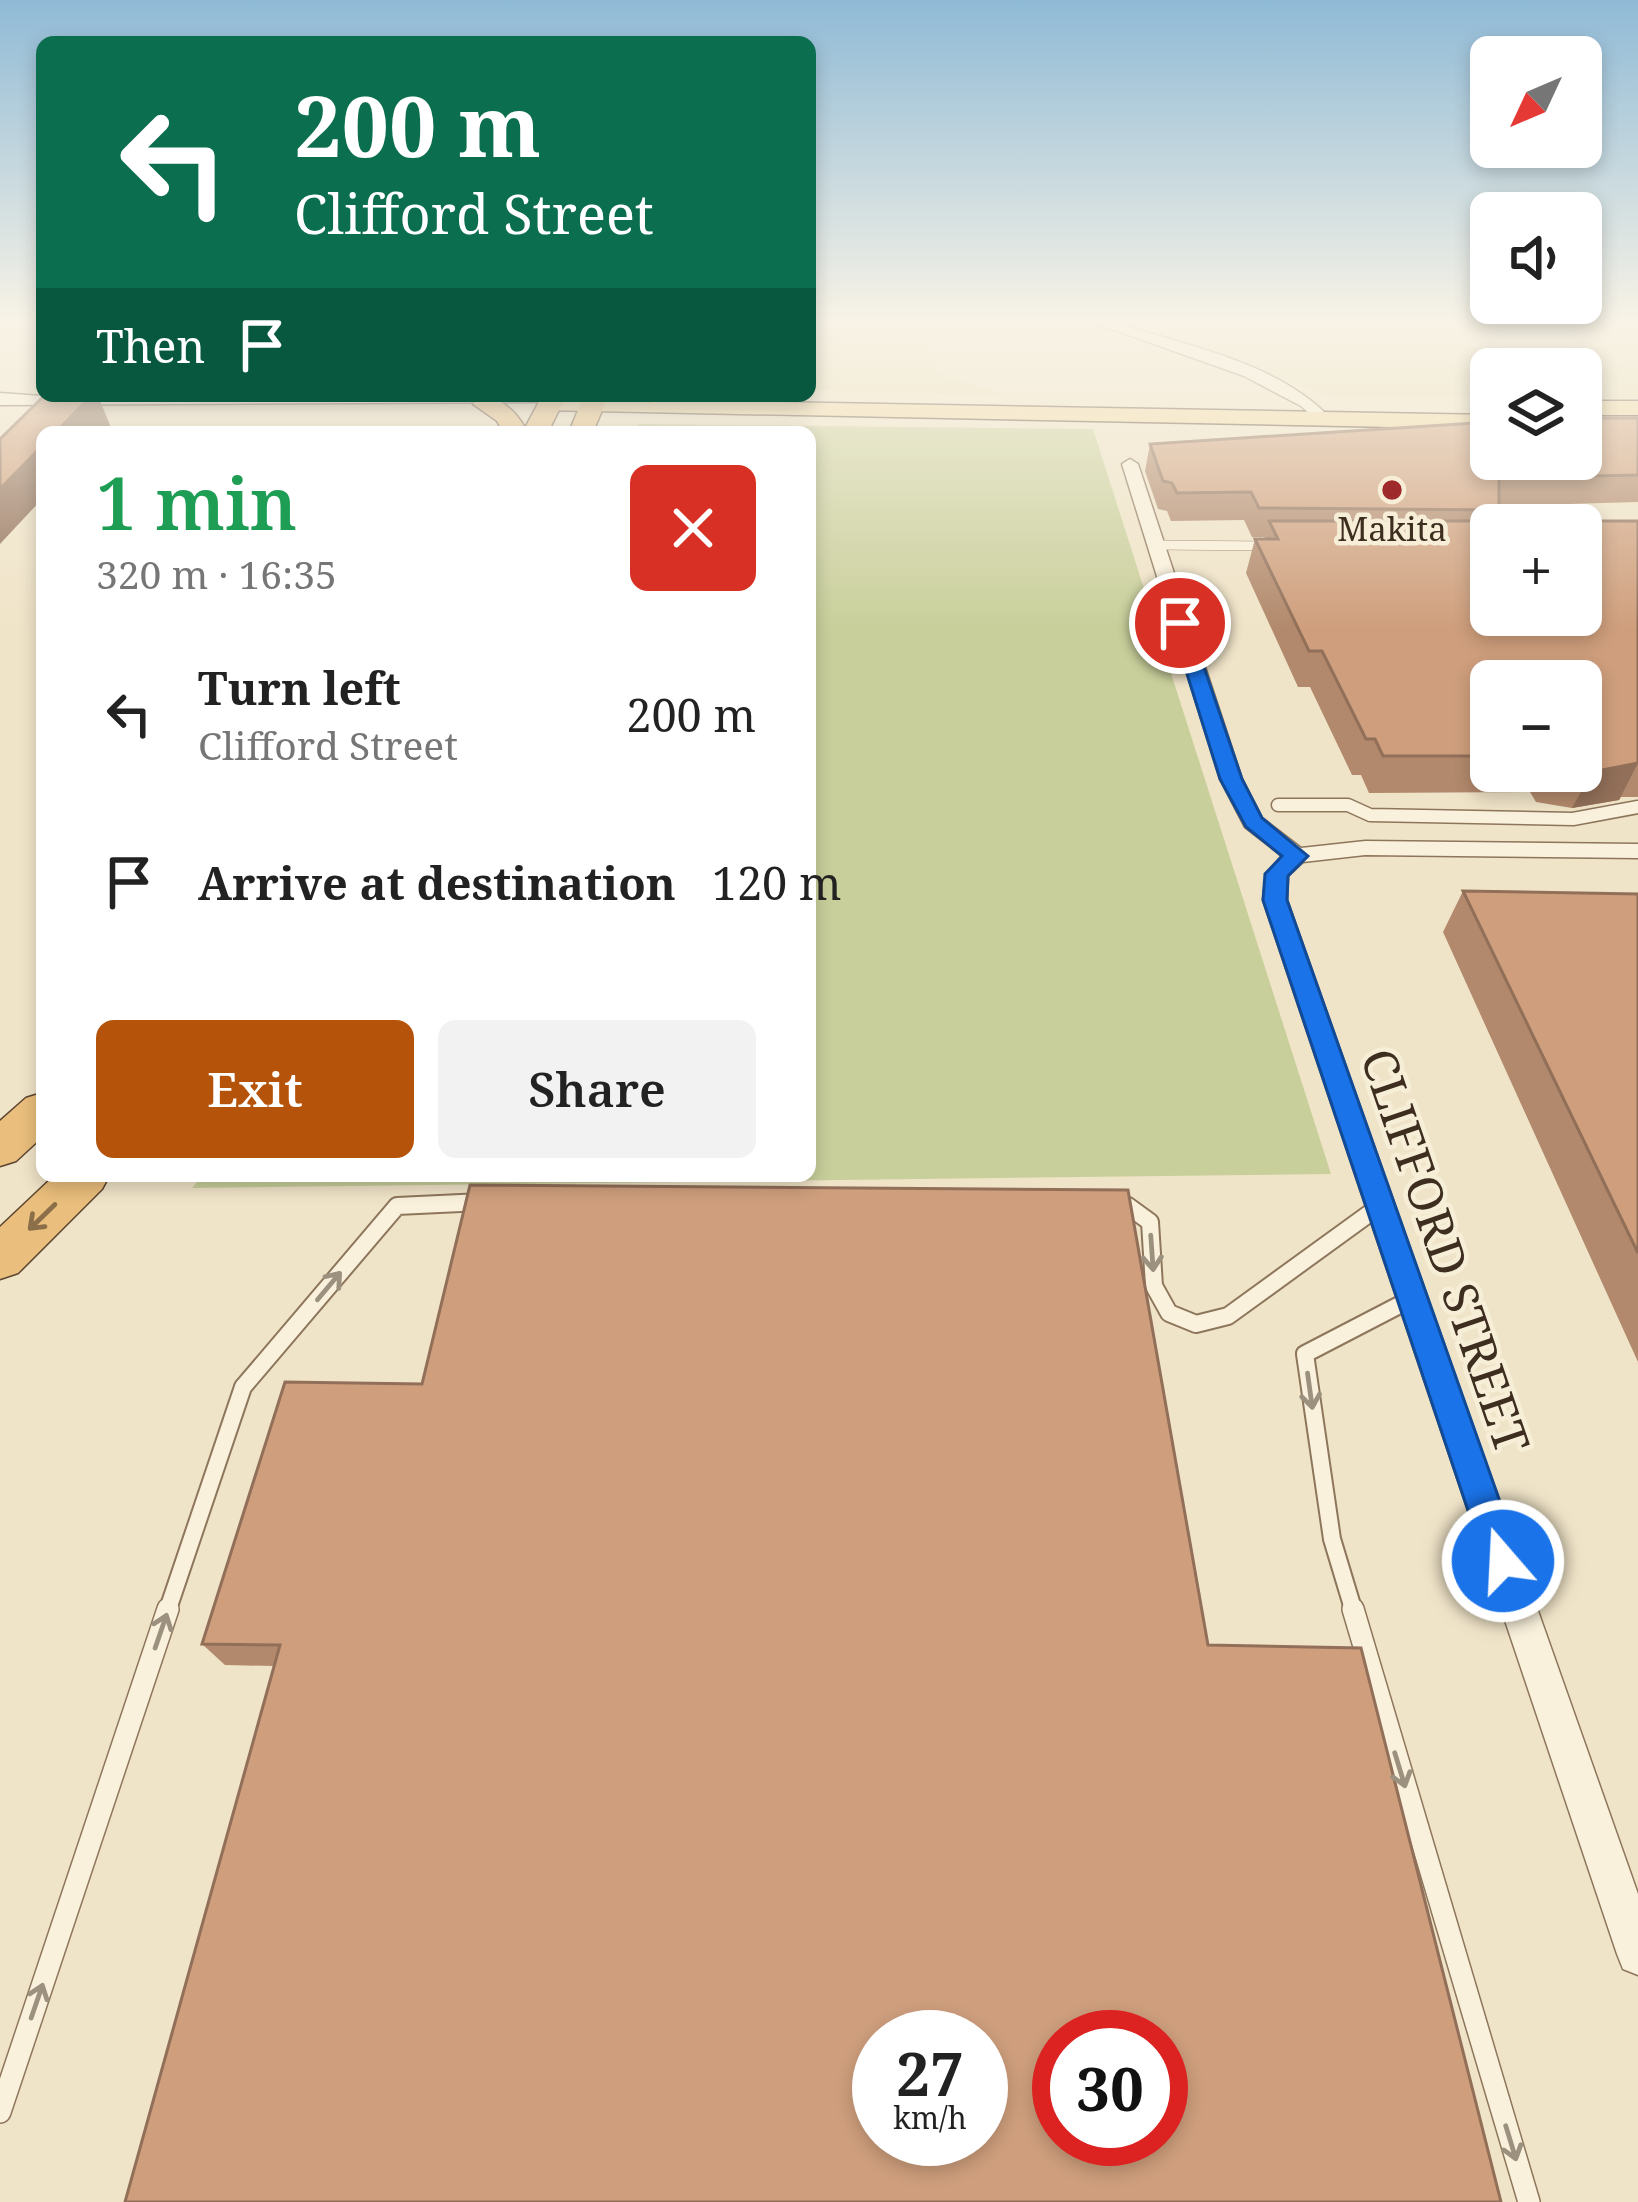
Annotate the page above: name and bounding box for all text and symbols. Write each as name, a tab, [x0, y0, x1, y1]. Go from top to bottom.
north arrow	[1470, 36, 1602, 168]
map controls	[1470, 36, 1602, 792]
text: 200 m	[294, 67, 541, 182]
icon: left	[96, 84, 252, 240]
text: Clifford Street	[294, 176, 654, 250]
button: sound	[1470, 192, 1602, 324]
icon: arrive	[229, 312, 295, 378]
text: Then	[96, 315, 205, 376]
button: layers	[1470, 348, 1602, 480]
text: 1 min	[96, 453, 297, 551]
button: close	[630, 465, 756, 591]
marker: Makita	[1379, 477, 1405, 503]
button: +	[1470, 504, 1602, 636]
place label: Makita	[1337, 506, 1447, 551]
text: 320 m · 16:35	[96, 547, 337, 600]
pin	[1129, 572, 1231, 674]
icon: arrive	[1147, 590, 1213, 656]
text: Turn left	[198, 657, 401, 718]
button: −	[1470, 660, 1602, 792]
icon: left	[96, 681, 162, 747]
text: 200 m	[626, 684, 756, 745]
text: Clifford Street	[198, 718, 458, 771]
icon: arrive	[96, 849, 162, 915]
text: Arrive at destination	[198, 852, 676, 913]
text: 120 m	[712, 852, 842, 913]
button: Exit	[96, 1020, 414, 1158]
button: Share	[438, 1020, 756, 1158]
street label: CLIFFORD STREET	[1347, 1040, 1546, 1461]
one-way arrow	[28, 1202, 57, 1231]
one-way arrow	[1141, 1233, 1164, 1272]
one-way arrow	[315, 1271, 342, 1302]
one-way arrow	[1299, 1371, 1322, 1410]
position arrow	[1440, 1498, 1566, 1624]
one-way arrow	[152, 1613, 174, 1651]
one-way arrow	[1390, 1750, 1412, 1788]
one-way arrow	[28, 1983, 50, 2021]
speed limit sign: 30	[1032, 2010, 1188, 2166]
text: 27	[896, 2032, 964, 2114]
text: km/h	[893, 2097, 967, 2138]
one-way arrow	[1501, 2124, 1523, 2162]

